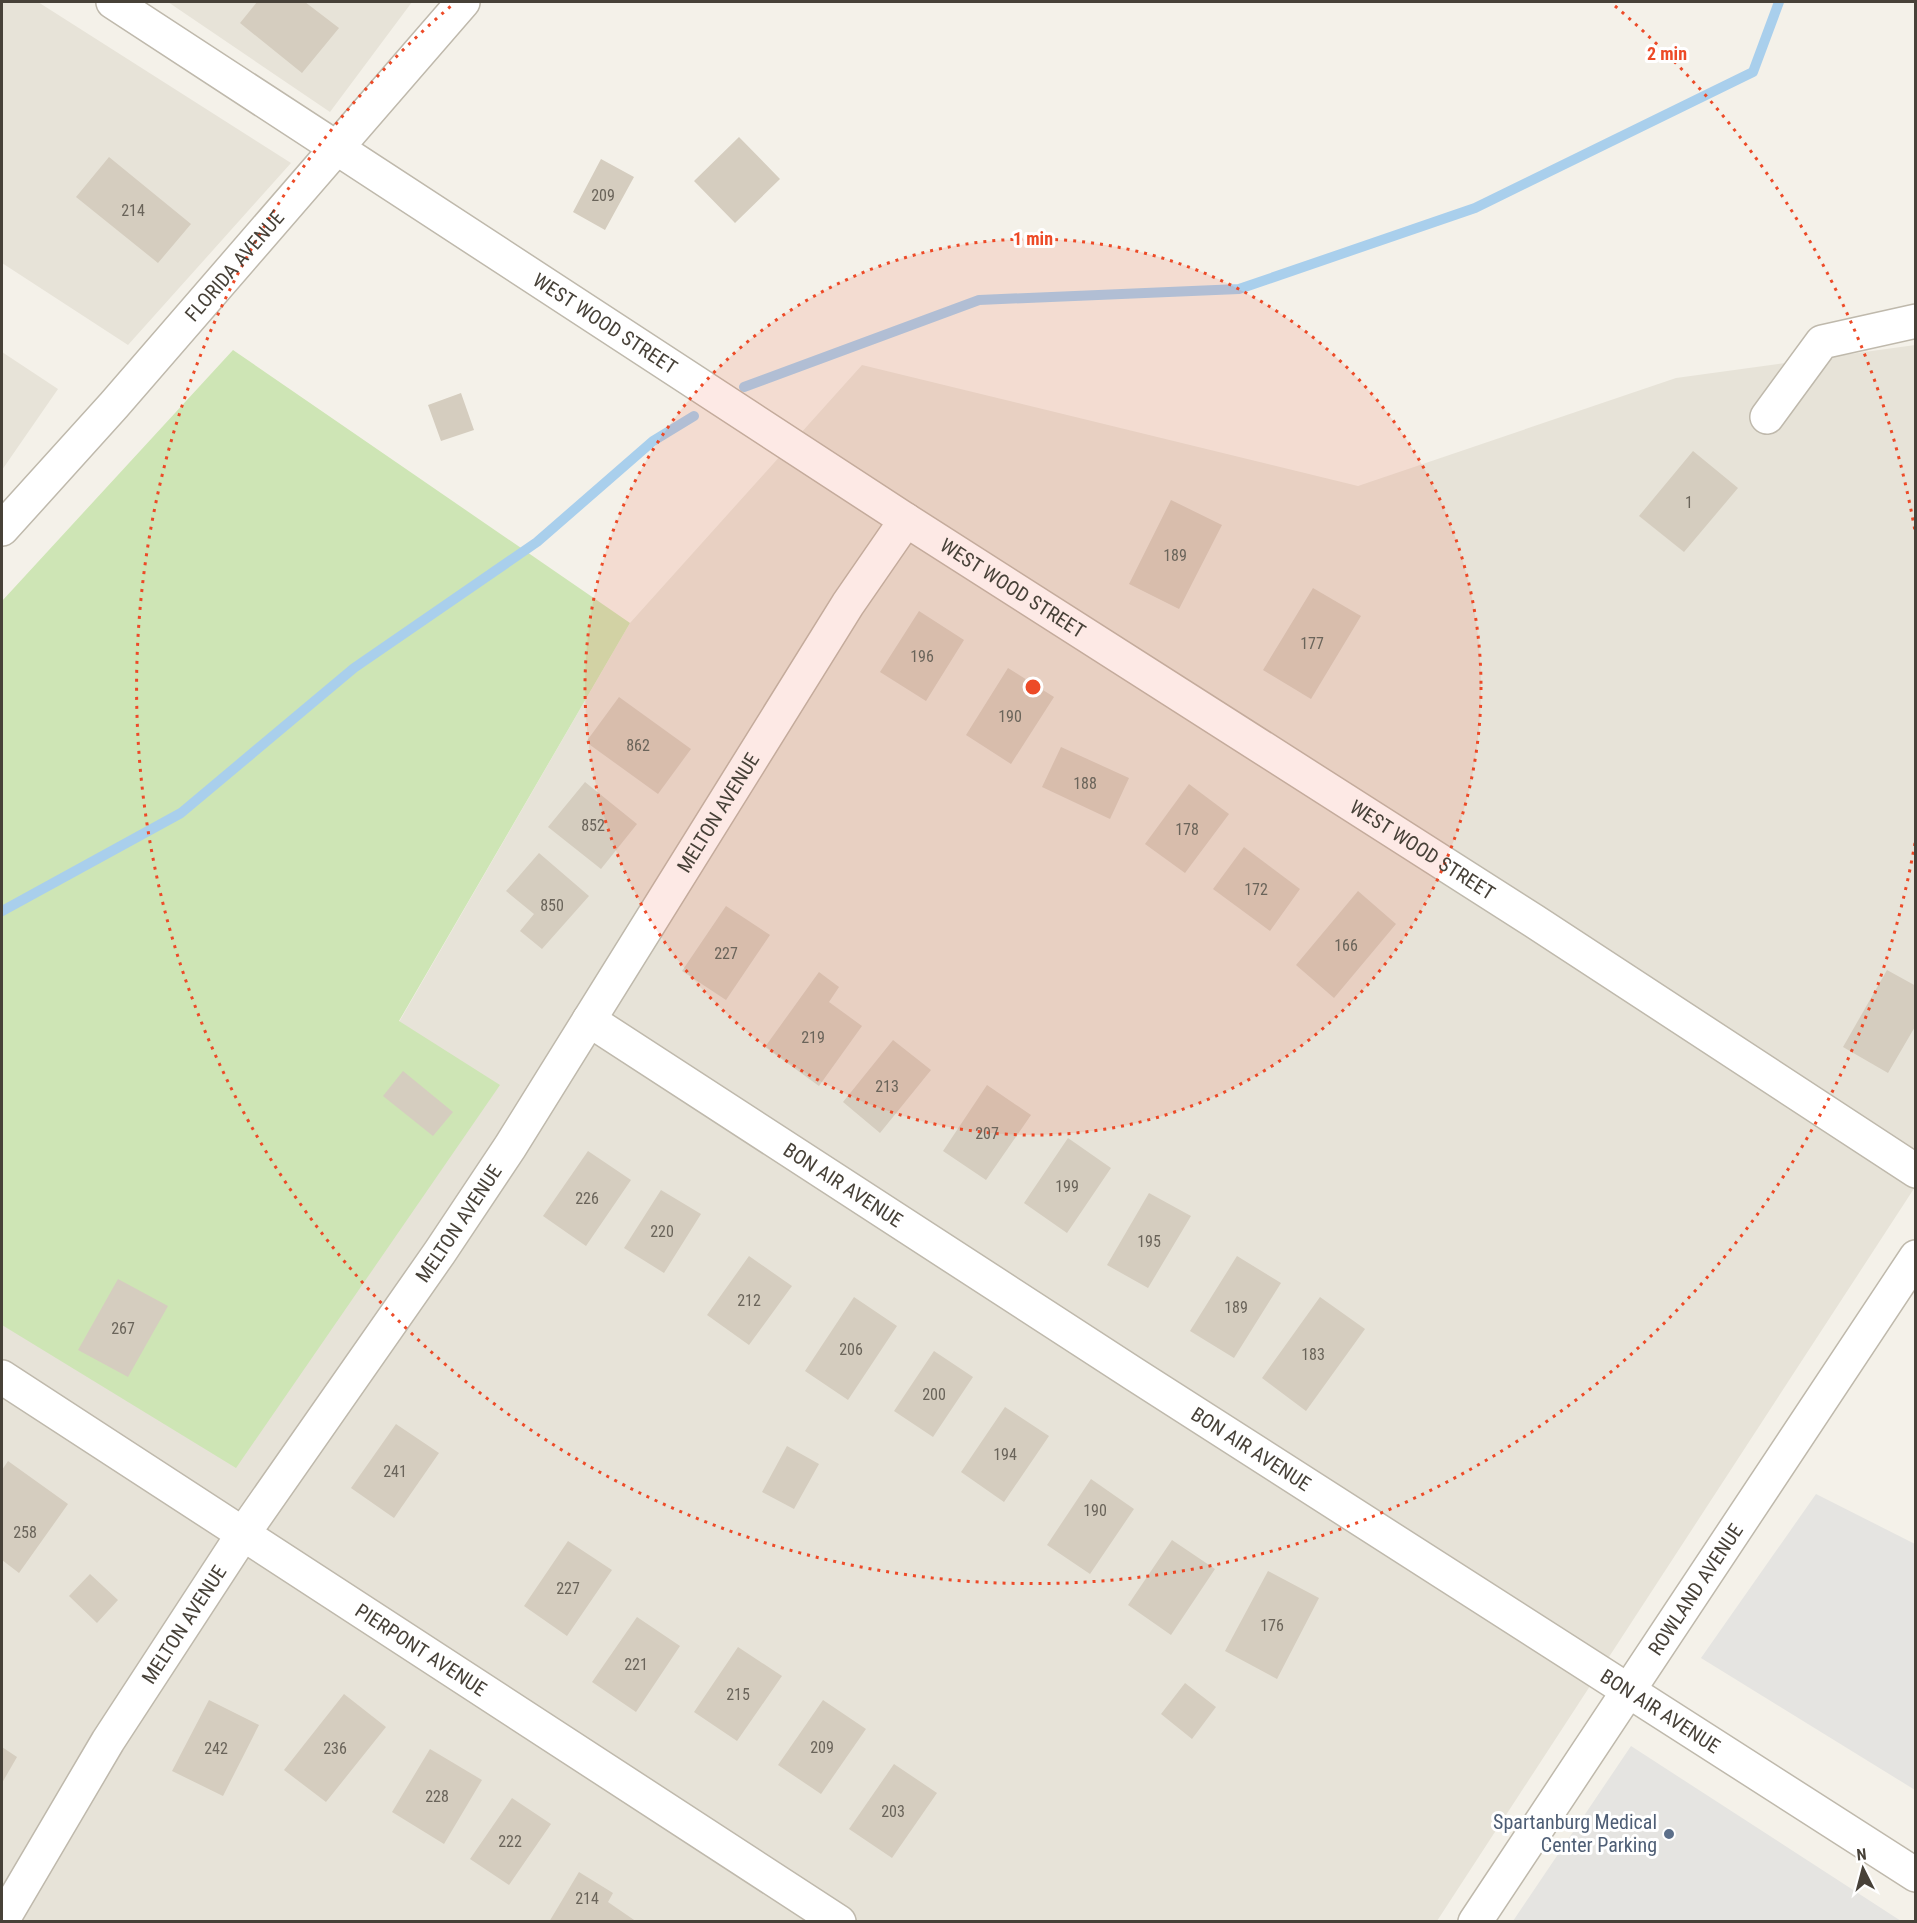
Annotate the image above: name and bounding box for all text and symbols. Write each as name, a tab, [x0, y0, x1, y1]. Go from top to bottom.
text: 2 min	[1647, 43, 1687, 64]
house number: 209	[591, 186, 615, 205]
house number: 214	[121, 201, 145, 220]
street label: FLORIDA AVENUE	[180, 206, 289, 326]
text: 1 min	[1013, 228, 1053, 249]
street label: WEST WOOD STREET	[529, 268, 682, 379]
house number: 1	[1685, 493, 1693, 512]
street label: WEST WOOD STREET	[936, 533, 1090, 643]
house number: 189	[1163, 546, 1187, 565]
house number: 177	[1300, 634, 1324, 653]
house number: 196	[910, 647, 934, 666]
centre of rings	[1023, 677, 1043, 697]
house number: 190	[998, 707, 1022, 726]
house number: 862	[626, 736, 650, 755]
street label: MELTON AVENUE	[672, 748, 764, 877]
house number: 188	[1073, 774, 1097, 793]
street label: WEST WOOD STREET	[1345, 795, 1500, 905]
house number: 852	[581, 816, 605, 835]
house number: 178	[1175, 820, 1199, 839]
house number: 172	[1244, 880, 1268, 899]
house number: 850	[540, 896, 564, 915]
house number: 166	[1334, 936, 1358, 955]
house number: 227	[714, 944, 738, 963]
house number: 219	[801, 1028, 825, 1047]
house number: 213	[875, 1077, 899, 1096]
house number: 207	[975, 1124, 999, 1143]
street label: BON AIR AVENUE	[779, 1138, 907, 1232]
street label: MELTON AVENUE	[411, 1160, 507, 1287]
house number: 199	[1055, 1177, 1079, 1196]
house number: 226	[575, 1189, 599, 1208]
house number: 220	[650, 1222, 674, 1241]
house number: 195	[1137, 1232, 1161, 1251]
house number: 212	[737, 1291, 761, 1310]
house number: 189	[1224, 1298, 1248, 1317]
house number: 267	[111, 1319, 135, 1338]
house number: 206	[839, 1340, 863, 1359]
house number: 183	[1301, 1345, 1325, 1364]
house number: 200	[922, 1385, 946, 1404]
street label: BON AIR AVENUE	[1187, 1402, 1315, 1496]
house number: 194	[993, 1445, 1017, 1464]
house number: 241	[383, 1462, 407, 1481]
house number: 190	[1083, 1501, 1107, 1520]
street label: ROWLAND AVENUE	[1643, 1519, 1748, 1660]
house number: 258	[13, 1523, 37, 1542]
street label: MELTON AVENUE	[137, 1561, 231, 1688]
house number: 227	[556, 1579, 580, 1598]
street label: PIERPONT AVENUE	[351, 1598, 491, 1701]
house number: 176	[1260, 1616, 1284, 1635]
house number: 221	[624, 1655, 648, 1674]
street label: BON AIR AVENUE	[1596, 1664, 1725, 1758]
house number: 215	[726, 1685, 750, 1704]
house number: 209	[810, 1738, 834, 1757]
house number: 242	[204, 1739, 228, 1758]
house number: 236	[323, 1739, 347, 1758]
house number: 228	[425, 1787, 449, 1806]
house number: 203	[881, 1802, 905, 1821]
place label: Spartanburg Medical Center Parking	[1493, 1810, 1657, 1857]
marker: Spartanburg Medical Center Parking	[1662, 1827, 1676, 1841]
house number: 222	[498, 1832, 522, 1851]
north arrow	[1833, 1839, 1893, 1899]
text: N	[1856, 1845, 1867, 1865]
house number: 214	[575, 1889, 599, 1908]

